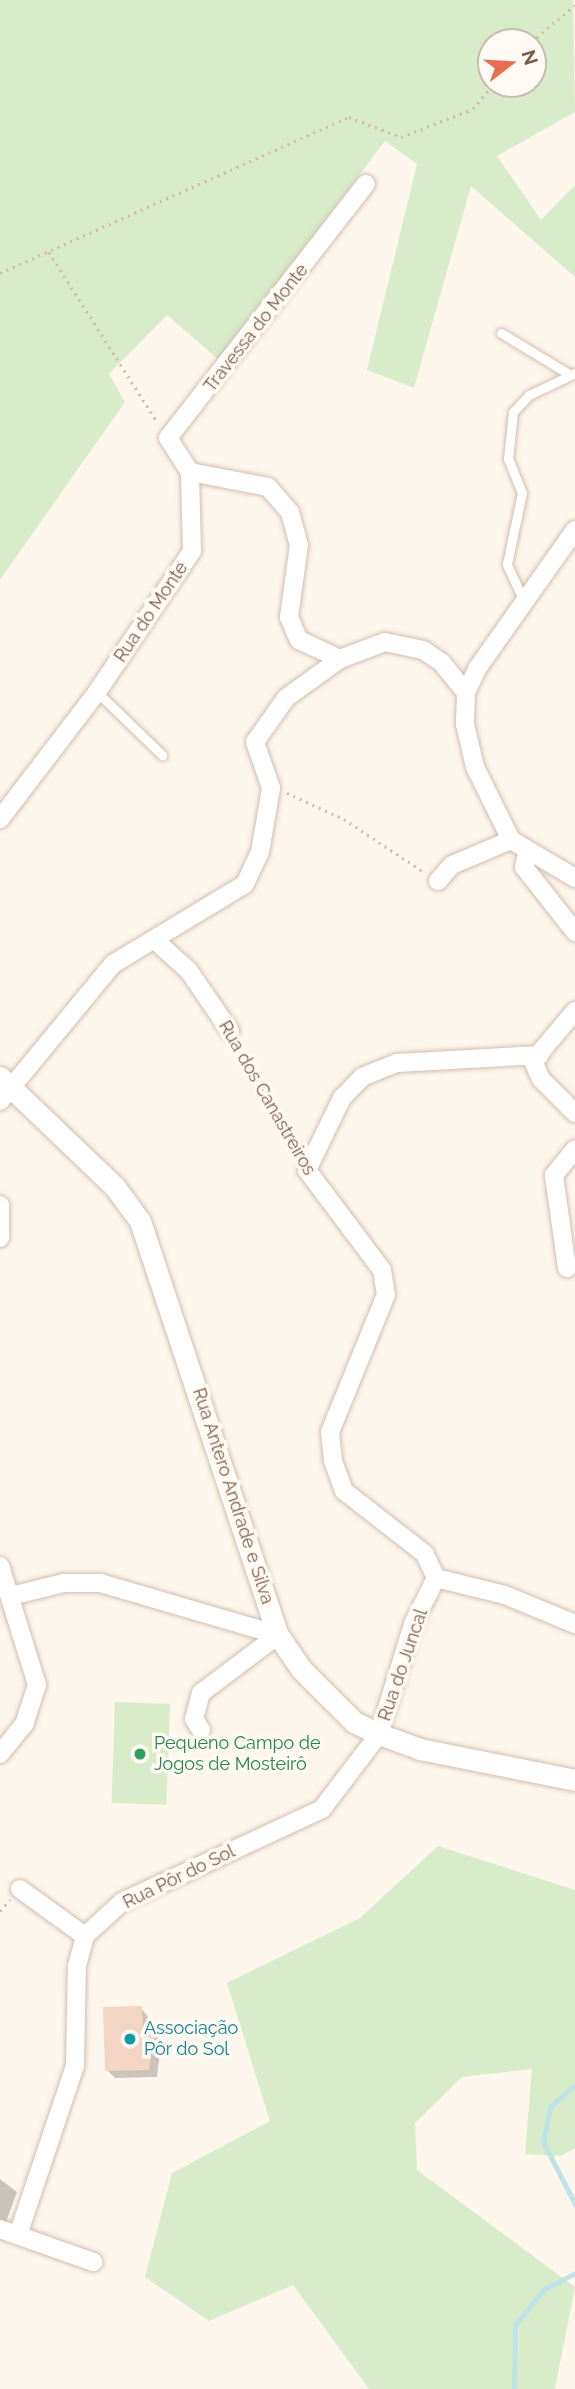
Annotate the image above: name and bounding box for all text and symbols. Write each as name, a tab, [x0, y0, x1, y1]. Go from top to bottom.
north arrow	[477, 28, 547, 98]
text: N	[518, 47, 543, 68]
street label: Travessa do Monte	[199, 260, 313, 396]
street label: Rua do Monte	[110, 558, 192, 666]
street label: Rua dos Canastreiros	[214, 1017, 320, 1179]
street label: Rua Antero Andrade e Silva	[188, 1385, 278, 1607]
street label: Rua do Juncal	[374, 1606, 432, 1724]
place label: Pequeno Campo de Jogos de Mosteirô	[154, 1733, 321, 1776]
marker: Pequeno Campo de Jogos de Mosteirô	[132, 1746, 148, 1762]
street label: Rua Pôr do Sol	[119, 1840, 239, 1914]
place label: Associação Pôr do Sol	[144, 2018, 238, 2060]
marker: Associação Pôr do Sol	[122, 2031, 138, 2047]

